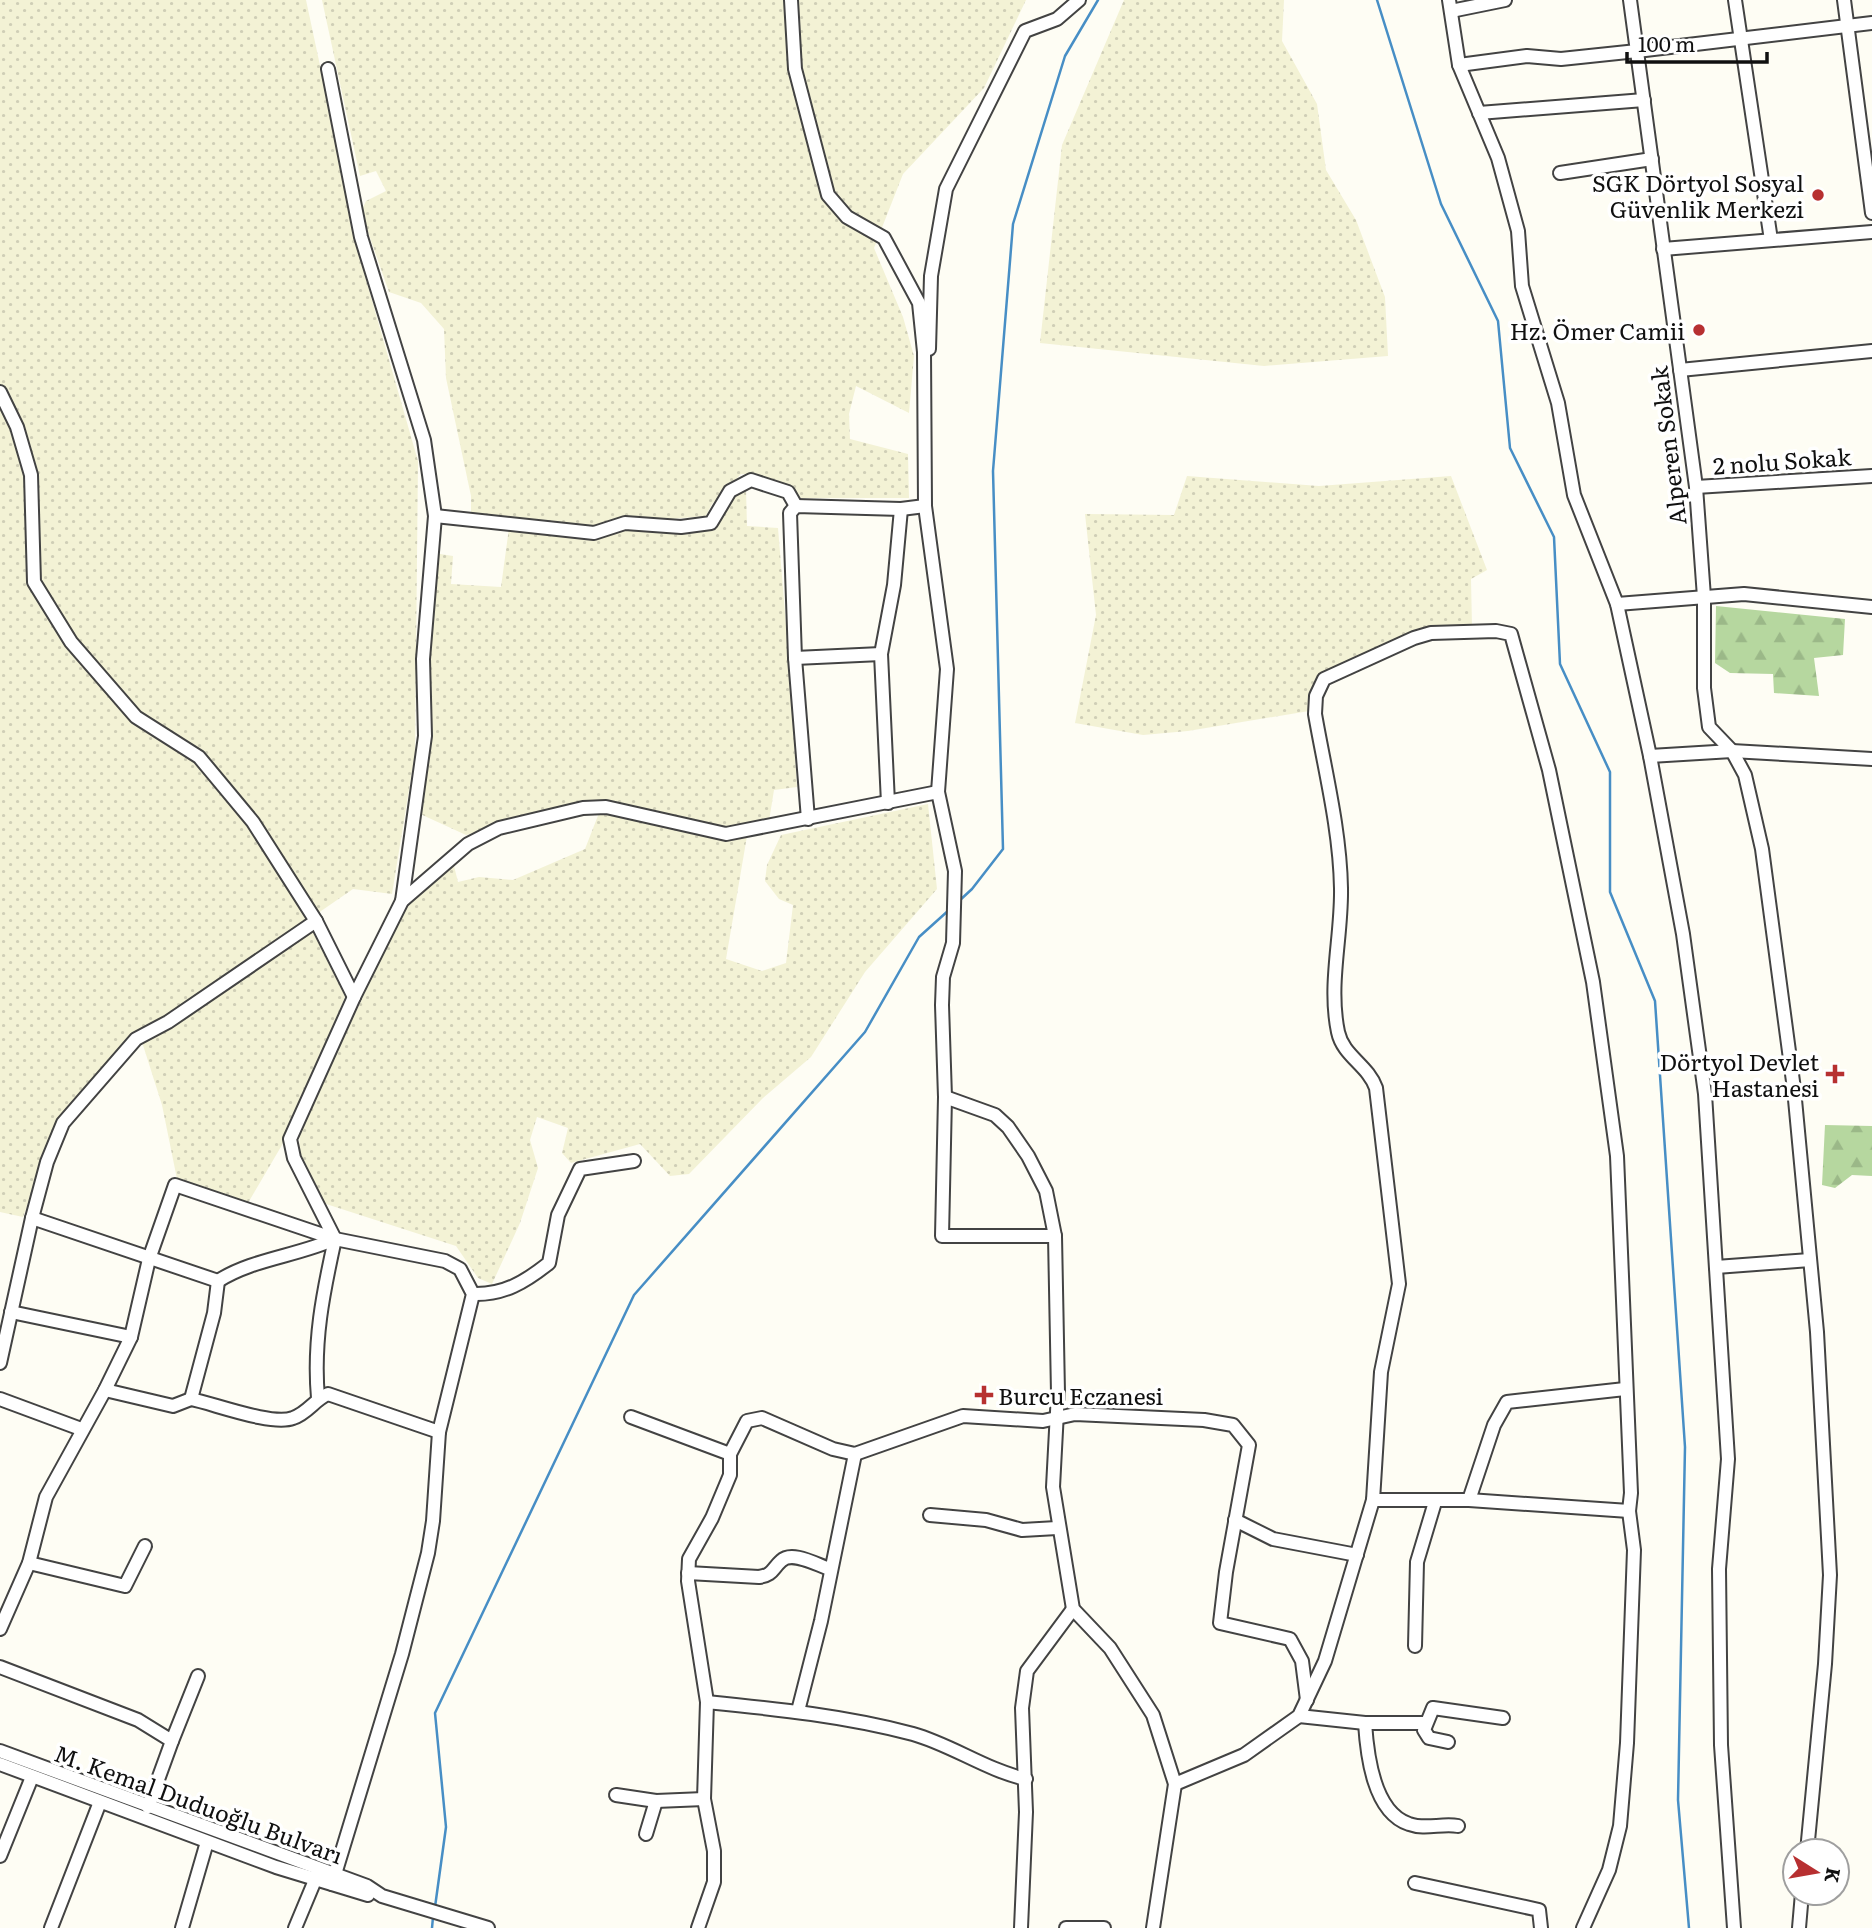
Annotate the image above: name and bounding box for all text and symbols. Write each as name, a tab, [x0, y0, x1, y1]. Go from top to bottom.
scale bar	[1627, 21, 1767, 65]
text: 100 m	[1638, 27, 1695, 58]
place label: SGK Dörtyol Sosyal Güvenlik Merkezi	[1592, 165, 1804, 225]
marker: SGK Dörtyol Sosyal Güvenlik Merkezi	[1810, 187, 1826, 203]
place label: Hz. Ömer Camii	[1510, 313, 1685, 347]
marker: Hz. Ömer Camii	[1691, 322, 1707, 338]
street label: Alperen Sokak	[1640, 364, 1694, 527]
street label: 2 nolu Sokak	[1712, 438, 1853, 482]
place label: Dörtyol Devlet Hastanesi	[1660, 1044, 1820, 1104]
marker: Dörtyol Devlet Hastanesi	[1825, 1064, 1845, 1084]
place label: Burcu Eczanesi	[998, 1378, 1164, 1412]
marker: Burcu Eczanesi	[976, 1387, 992, 1403]
street label: M. Kemal Duduoğlu Bulvarı	[50, 1735, 348, 1871]
north arrow	[1781, 1837, 1851, 1907]
text: K	[1818, 1865, 1849, 1886]

